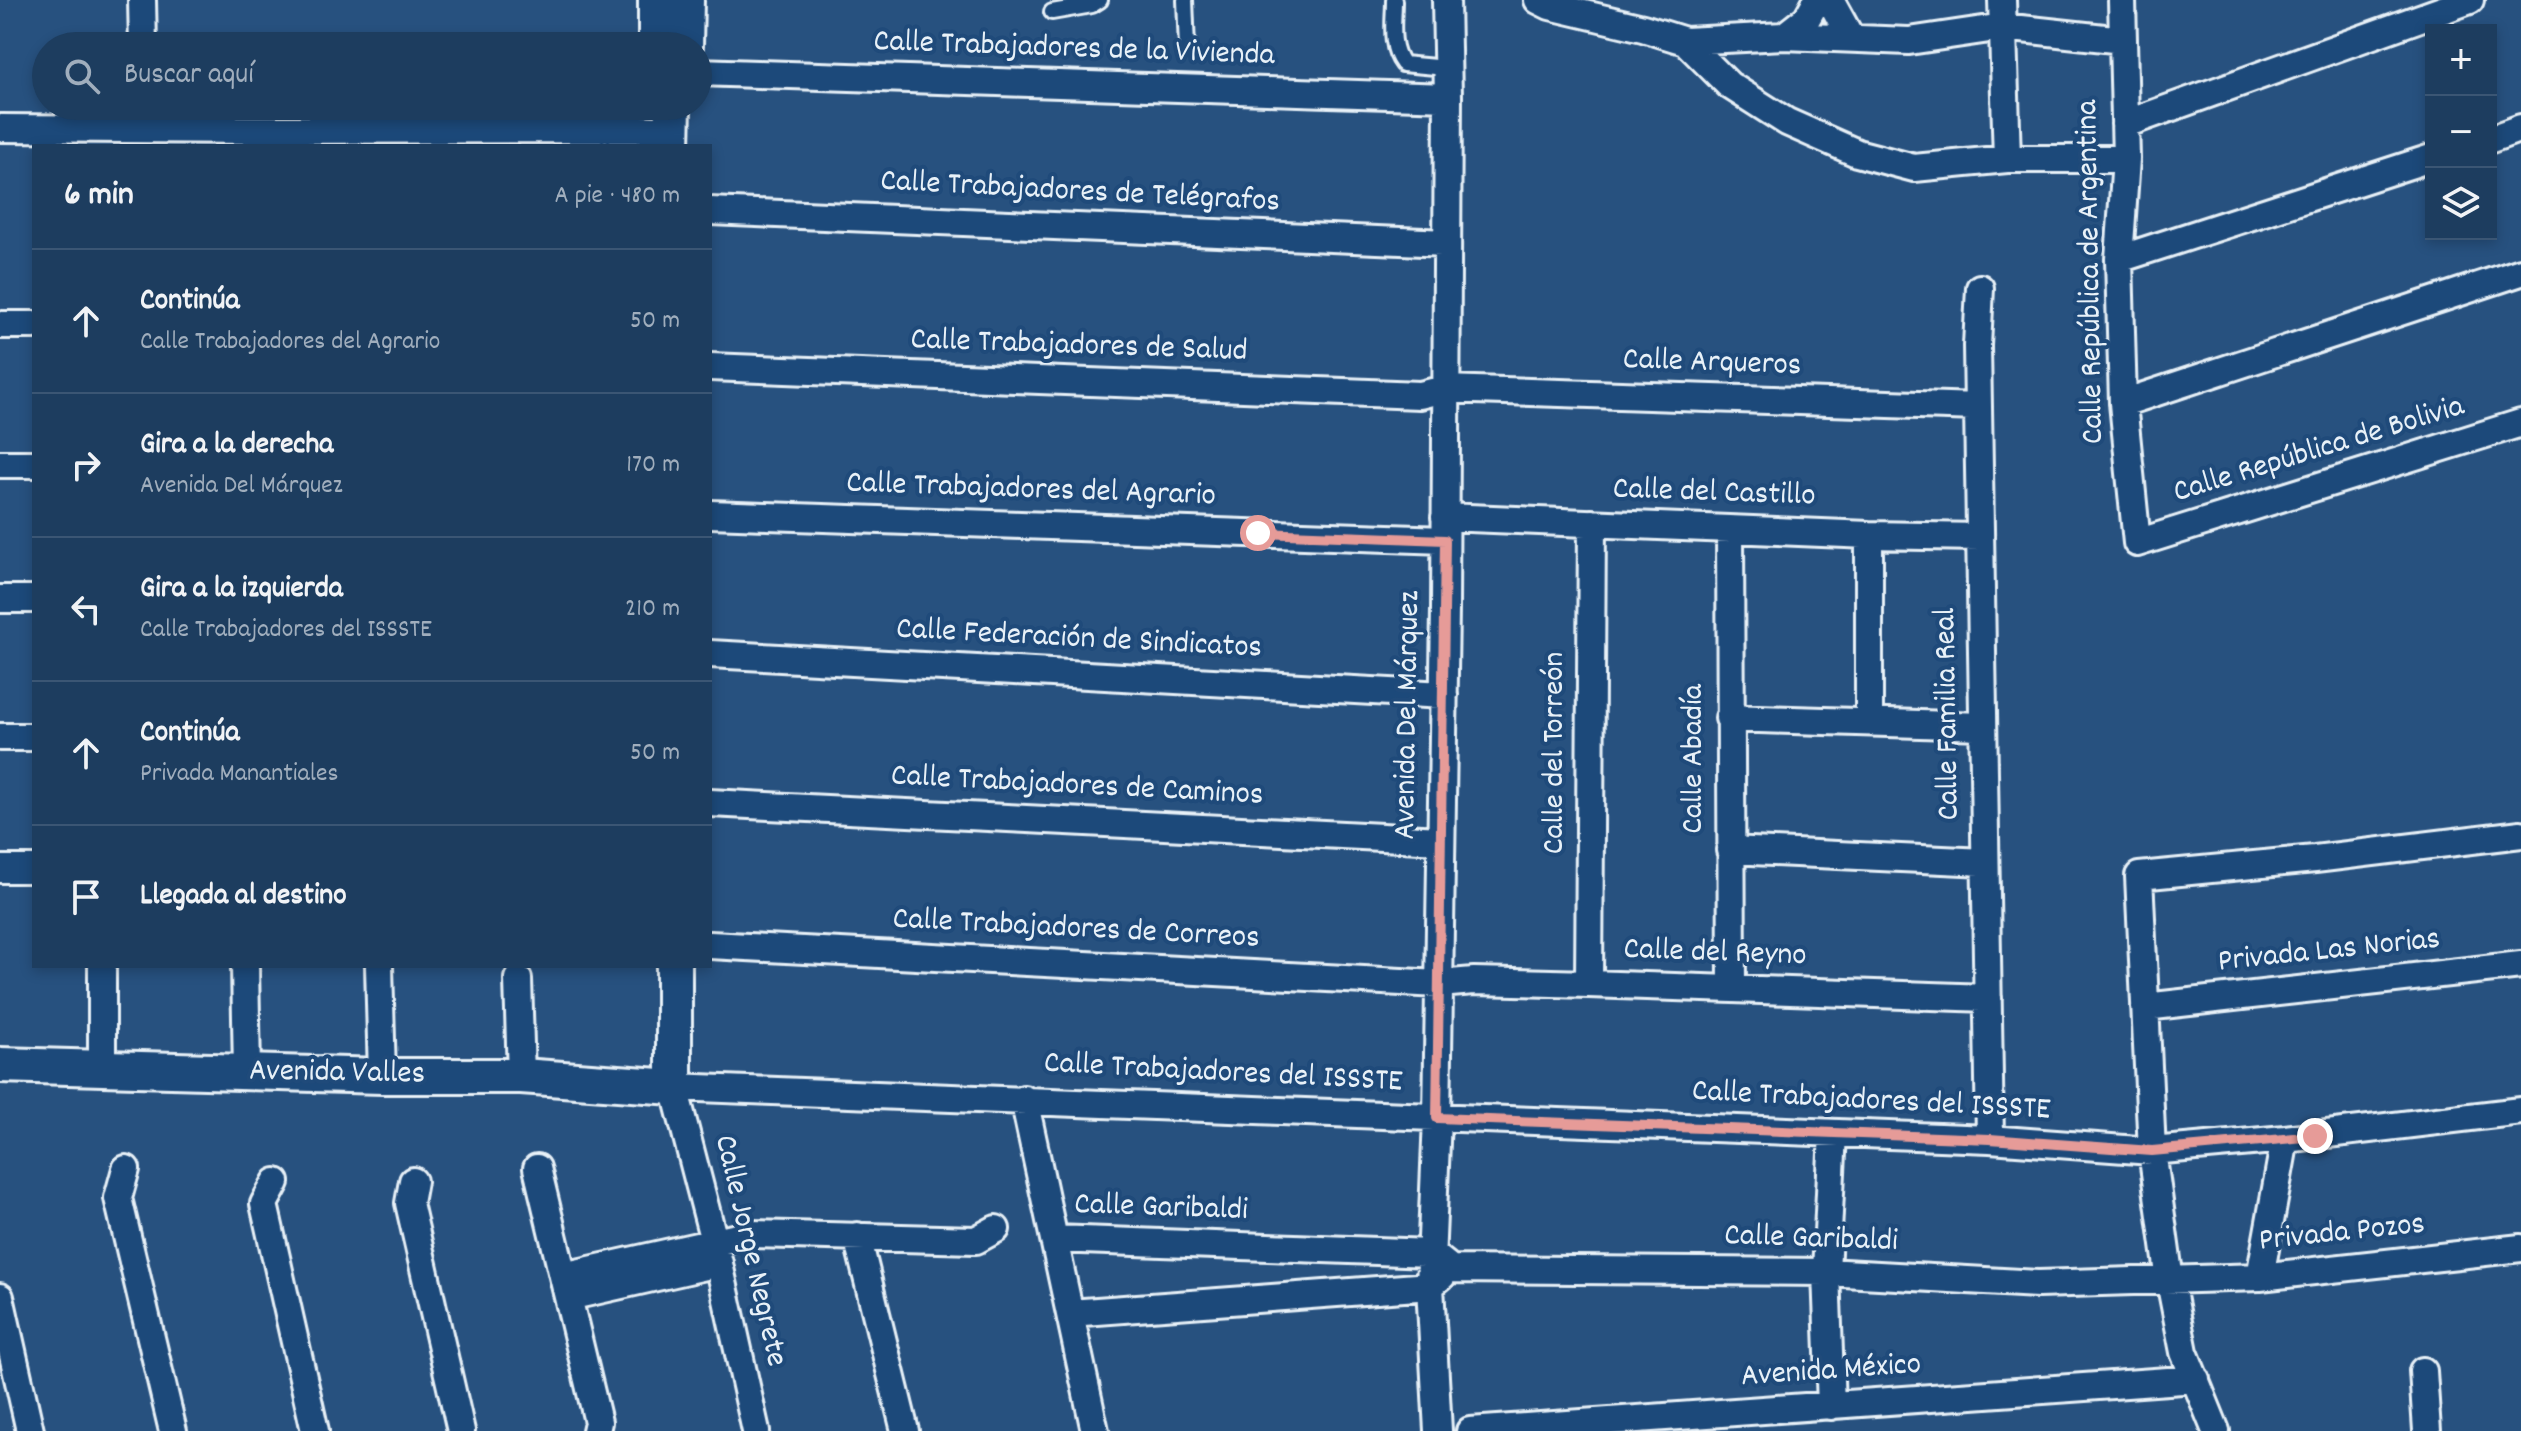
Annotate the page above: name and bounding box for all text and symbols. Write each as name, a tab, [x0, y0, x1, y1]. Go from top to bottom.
street label: Calle Trabajadores de la Vivienda	[873, 20, 1276, 80]
map controls	[2425, 24, 2497, 240]
button: +	[2425, 24, 2497, 96]
search box	[32, 32, 712, 120]
icon: search	[60, 54, 104, 98]
text: Buscar aquí	[124, 55, 254, 98]
button: −	[2425, 96, 2497, 168]
street label: Calle República de Argentina	[2066, 98, 2118, 445]
street label: Calle Trabajadores de Telégrafos	[879, 160, 1281, 226]
button: layers	[2425, 168, 2497, 240]
text: 6 min	[64, 172, 134, 221]
text: A pie · 480 m	[555, 178, 680, 215]
text: Continúa	[140, 281, 239, 324]
icon: ahead	[64, 299, 108, 343]
text: 50 m	[630, 303, 680, 340]
street label: Calle Trabajadores de Salud	[910, 318, 1248, 376]
text: Calle Trabajadores del Agrario	[140, 324, 440, 361]
street label: Calle Arqueros	[1622, 338, 1802, 390]
street label: Calle República de Bolivia	[2168, 385, 2471, 517]
text: Gira a la derecha	[140, 425, 333, 468]
icon: right	[64, 443, 108, 487]
text: 170 m	[626, 447, 680, 484]
street label: Calle Trabajadores del Agrario	[845, 462, 1217, 520]
street label: Calle del Castillo	[1612, 467, 1816, 521]
text: Avenida Del Márquez	[140, 468, 343, 505]
route start	[1240, 515, 1276, 551]
text: Gira a la izquierda	[140, 569, 343, 612]
icon: left	[64, 587, 108, 631]
street label: Avenida Del Márquez	[1384, 590, 1434, 840]
text: 210 m	[625, 591, 680, 628]
street label: Calle Federación de Sindicatos	[895, 607, 1263, 673]
street label: Calle Familia Real	[1924, 607, 1974, 821]
text: Calle Trabajadores del ISSSTE	[140, 612, 432, 649]
street label: Calle del Torreón	[1533, 652, 1579, 854]
street label: Calle Abadía	[1672, 683, 1718, 834]
text: Continúa	[140, 713, 239, 756]
icon: ahead	[64, 731, 108, 775]
text: 50 m	[630, 735, 680, 772]
street label: Calle Trabajadores de Caminos	[890, 754, 1264, 820]
text: Privada Manantiales	[140, 756, 338, 793]
icon: arrive	[64, 875, 108, 919]
text: Llegada al destino	[140, 876, 347, 919]
street label: Calle Trabajadores de Correos	[891, 897, 1261, 963]
street label: Privada Las Norias	[2216, 917, 2442, 987]
street label: Calle del Reyno	[1623, 928, 1807, 980]
street label: Calle Trabajadores del ISSSTE	[1043, 1042, 1404, 1106]
street label: Avenida Valles	[249, 1049, 425, 1099]
street label: Calle Trabajadores del ISSSTE	[1691, 1070, 2052, 1134]
route end	[2297, 1118, 2333, 1154]
street label: Calle Jorge Negrete	[700, 1131, 798, 1371]
street label: Calle Garibaldi	[1073, 1183, 1249, 1235]
street label: Privada Pozos	[2257, 1202, 2427, 1266]
street label: Calle Garibaldi	[1723, 1214, 1899, 1266]
street label: Avenida México	[1739, 1343, 1923, 1401]

